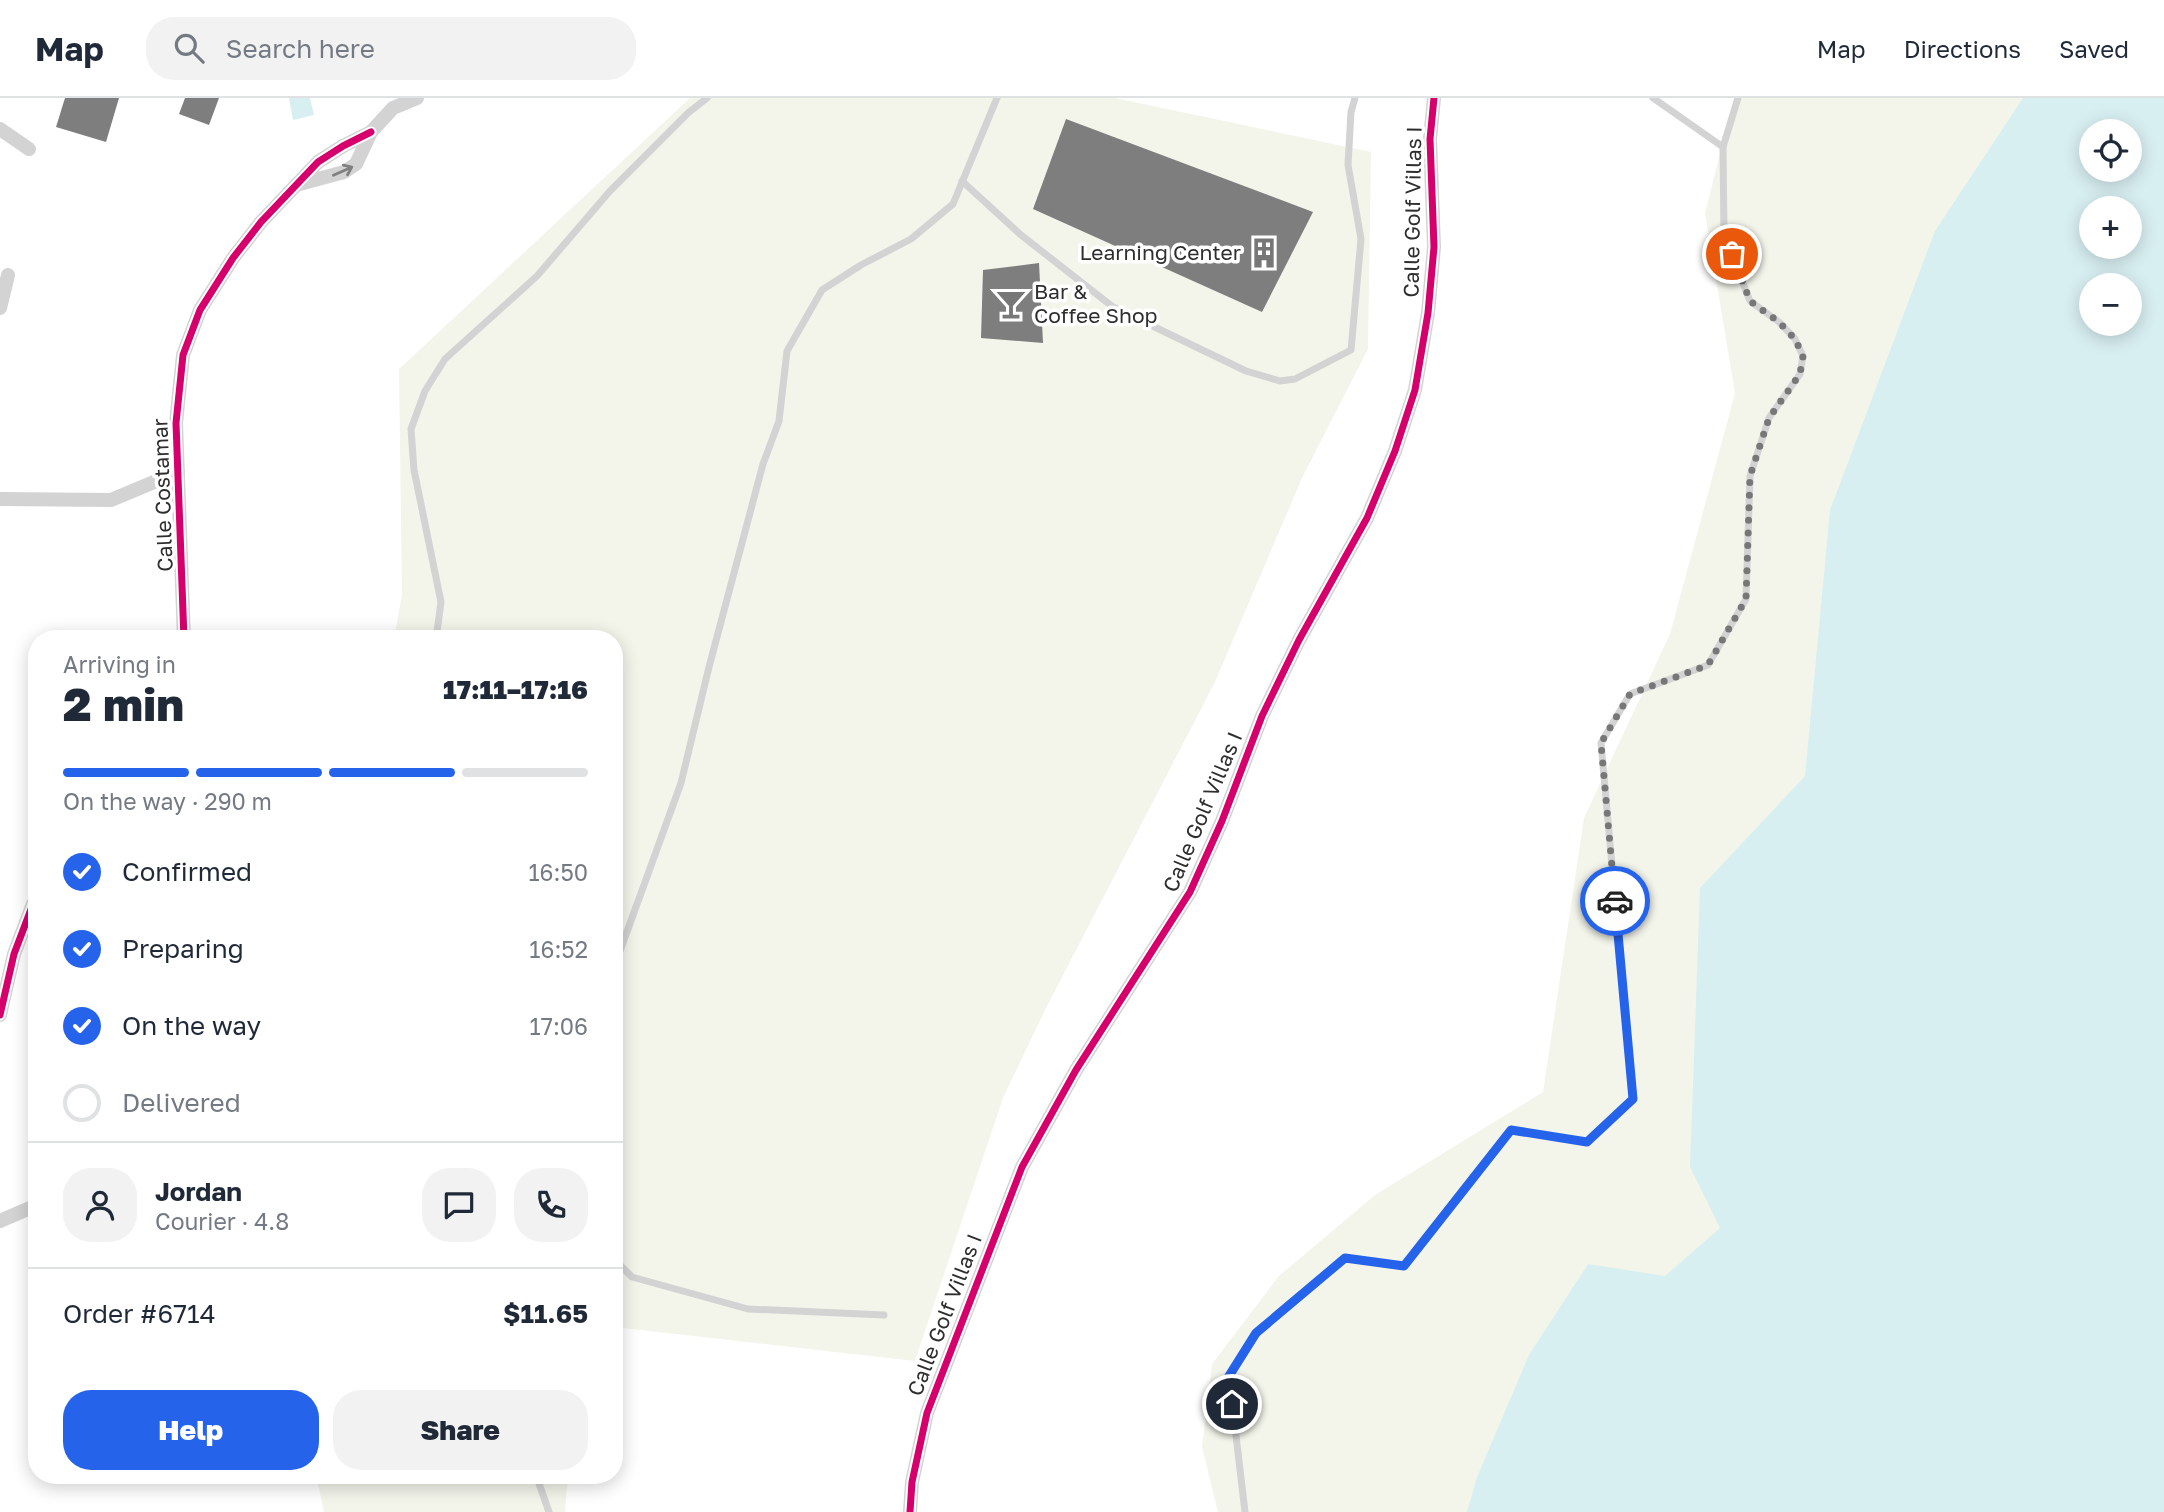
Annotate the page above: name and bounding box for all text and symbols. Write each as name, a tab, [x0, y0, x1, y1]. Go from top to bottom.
search box	[146, 17, 636, 80]
text: Map	[35, 29, 104, 68]
icon: search	[170, 29, 208, 67]
text: Search here	[226, 33, 375, 64]
text: Map	[1817, 34, 1866, 63]
text: Directions	[1904, 34, 2021, 63]
text: Saved	[2059, 34, 2129, 63]
map controls	[2079, 119, 2142, 336]
button: locate	[2079, 119, 2142, 182]
street label: Calle Golf Villas I	[1398, 126, 1426, 298]
one-way arrow	[332, 164, 353, 177]
button: +	[2079, 196, 2142, 259]
pin	[1702, 224, 1762, 284]
icon: bag	[1713, 235, 1751, 273]
building icon: Learning Center	[1247, 236, 1281, 270]
place label: Learning Center	[1079, 239, 1241, 265]
button: −	[2079, 273, 2142, 336]
place label: Bar & Coffee Shop	[1034, 278, 1157, 328]
bar icon: Bar & Coffee Shop	[994, 287, 1028, 321]
street label: Calle Costamar	[146, 418, 178, 572]
text: Arriving in	[63, 650, 176, 678]
text: 17:11–17:16	[443, 674, 588, 705]
text: 2 min	[63, 676, 184, 731]
street label: Calle Golf Villas I	[1157, 728, 1248, 896]
text: On the way · 290 m	[63, 787, 272, 815]
icon: check	[63, 853, 101, 891]
text: Confirmed	[122, 856, 252, 887]
text: 16:50	[528, 858, 588, 886]
courier	[1580, 866, 1650, 936]
icon: car	[1596, 882, 1634, 920]
icon: check	[63, 930, 101, 968]
text: Preparing	[122, 933, 244, 964]
text: 16:52	[529, 935, 588, 963]
icon: check	[63, 1007, 101, 1045]
text: On the way	[122, 1010, 261, 1041]
text: 17:06	[530, 1012, 588, 1040]
text: Delivered	[122, 1087, 241, 1118]
button: person	[63, 1168, 137, 1242]
button: chat	[422, 1168, 496, 1242]
button: phone	[514, 1168, 588, 1242]
text: Jordan	[155, 1176, 242, 1207]
text: Courier · 4.8	[155, 1207, 289, 1235]
street label: Calle Golf Villas I	[901, 1230, 987, 1399]
text: Order #6714	[63, 1298, 216, 1329]
text: $11.65	[503, 1298, 588, 1329]
pin	[1202, 1374, 1262, 1434]
icon: home	[1213, 1385, 1251, 1423]
button: Help	[63, 1390, 319, 1470]
button: Share	[333, 1390, 588, 1470]

